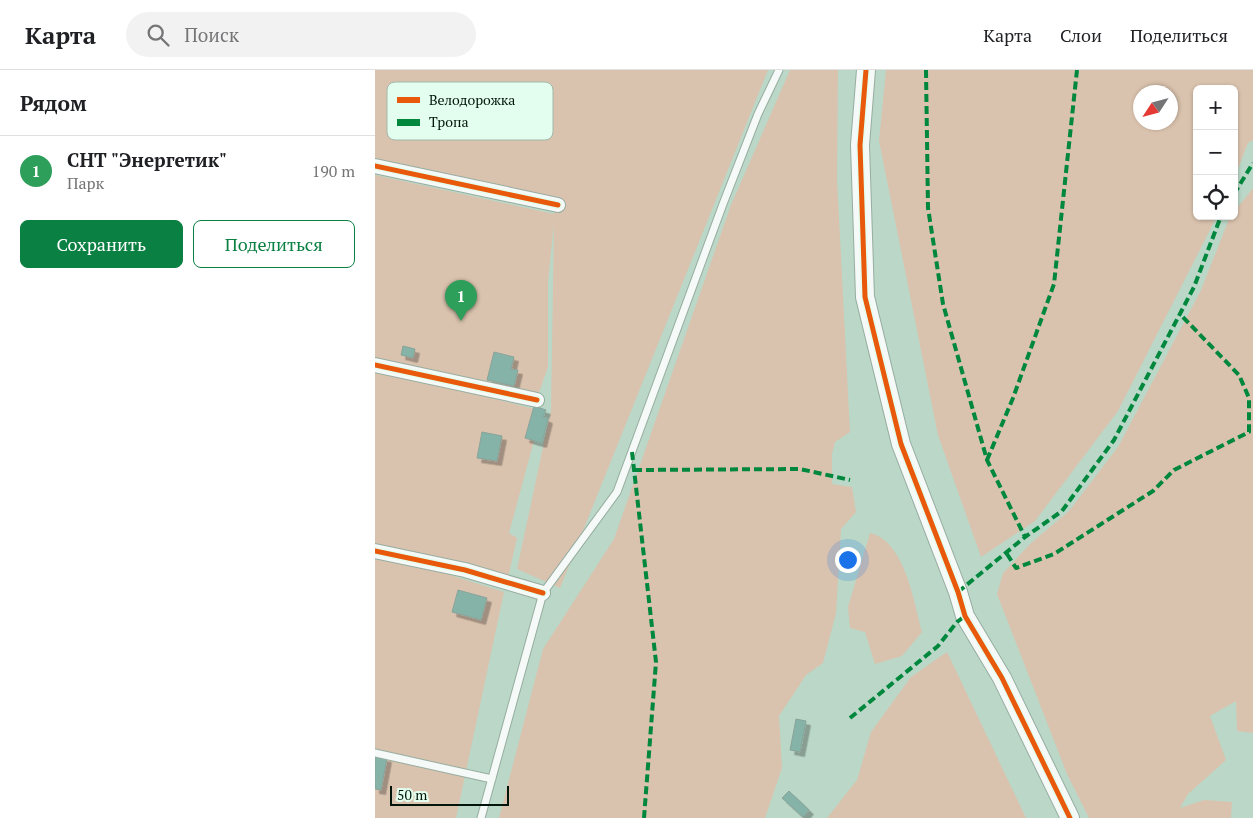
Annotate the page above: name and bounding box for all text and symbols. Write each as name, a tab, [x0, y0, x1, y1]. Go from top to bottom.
search box	[126, 12, 476, 57]
text: Карта	[25, 19, 96, 51]
icon: search	[144, 21, 172, 49]
text: Поиск	[184, 22, 239, 47]
text: Карта	[983, 23, 1032, 47]
text: Слои	[1060, 23, 1102, 47]
text: Поделиться	[1130, 23, 1228, 47]
legend	[387, 82, 553, 140]
north arrow	[1133, 85, 1178, 130]
map controls	[1193, 85, 1238, 220]
button: +	[1193, 85, 1238, 130]
text: Рядом	[20, 89, 87, 117]
text: Велодорожка	[429, 90, 515, 109]
text: Тропа	[429, 112, 469, 131]
button: −	[1193, 130, 1238, 175]
text: СНТ "Энергетик"	[67, 147, 227, 172]
text: 1	[31, 160, 41, 182]
text: 190 m	[312, 160, 355, 182]
text: Парк	[67, 172, 104, 194]
button: locate	[1193, 175, 1238, 220]
button: Сохранить	[20, 220, 183, 268]
button: Поделиться	[193, 220, 355, 268]
pin: 1	[445, 280, 477, 321]
your location	[835, 547, 861, 573]
scale bar	[390, 783, 509, 806]
text: 50 m	[397, 785, 427, 804]

